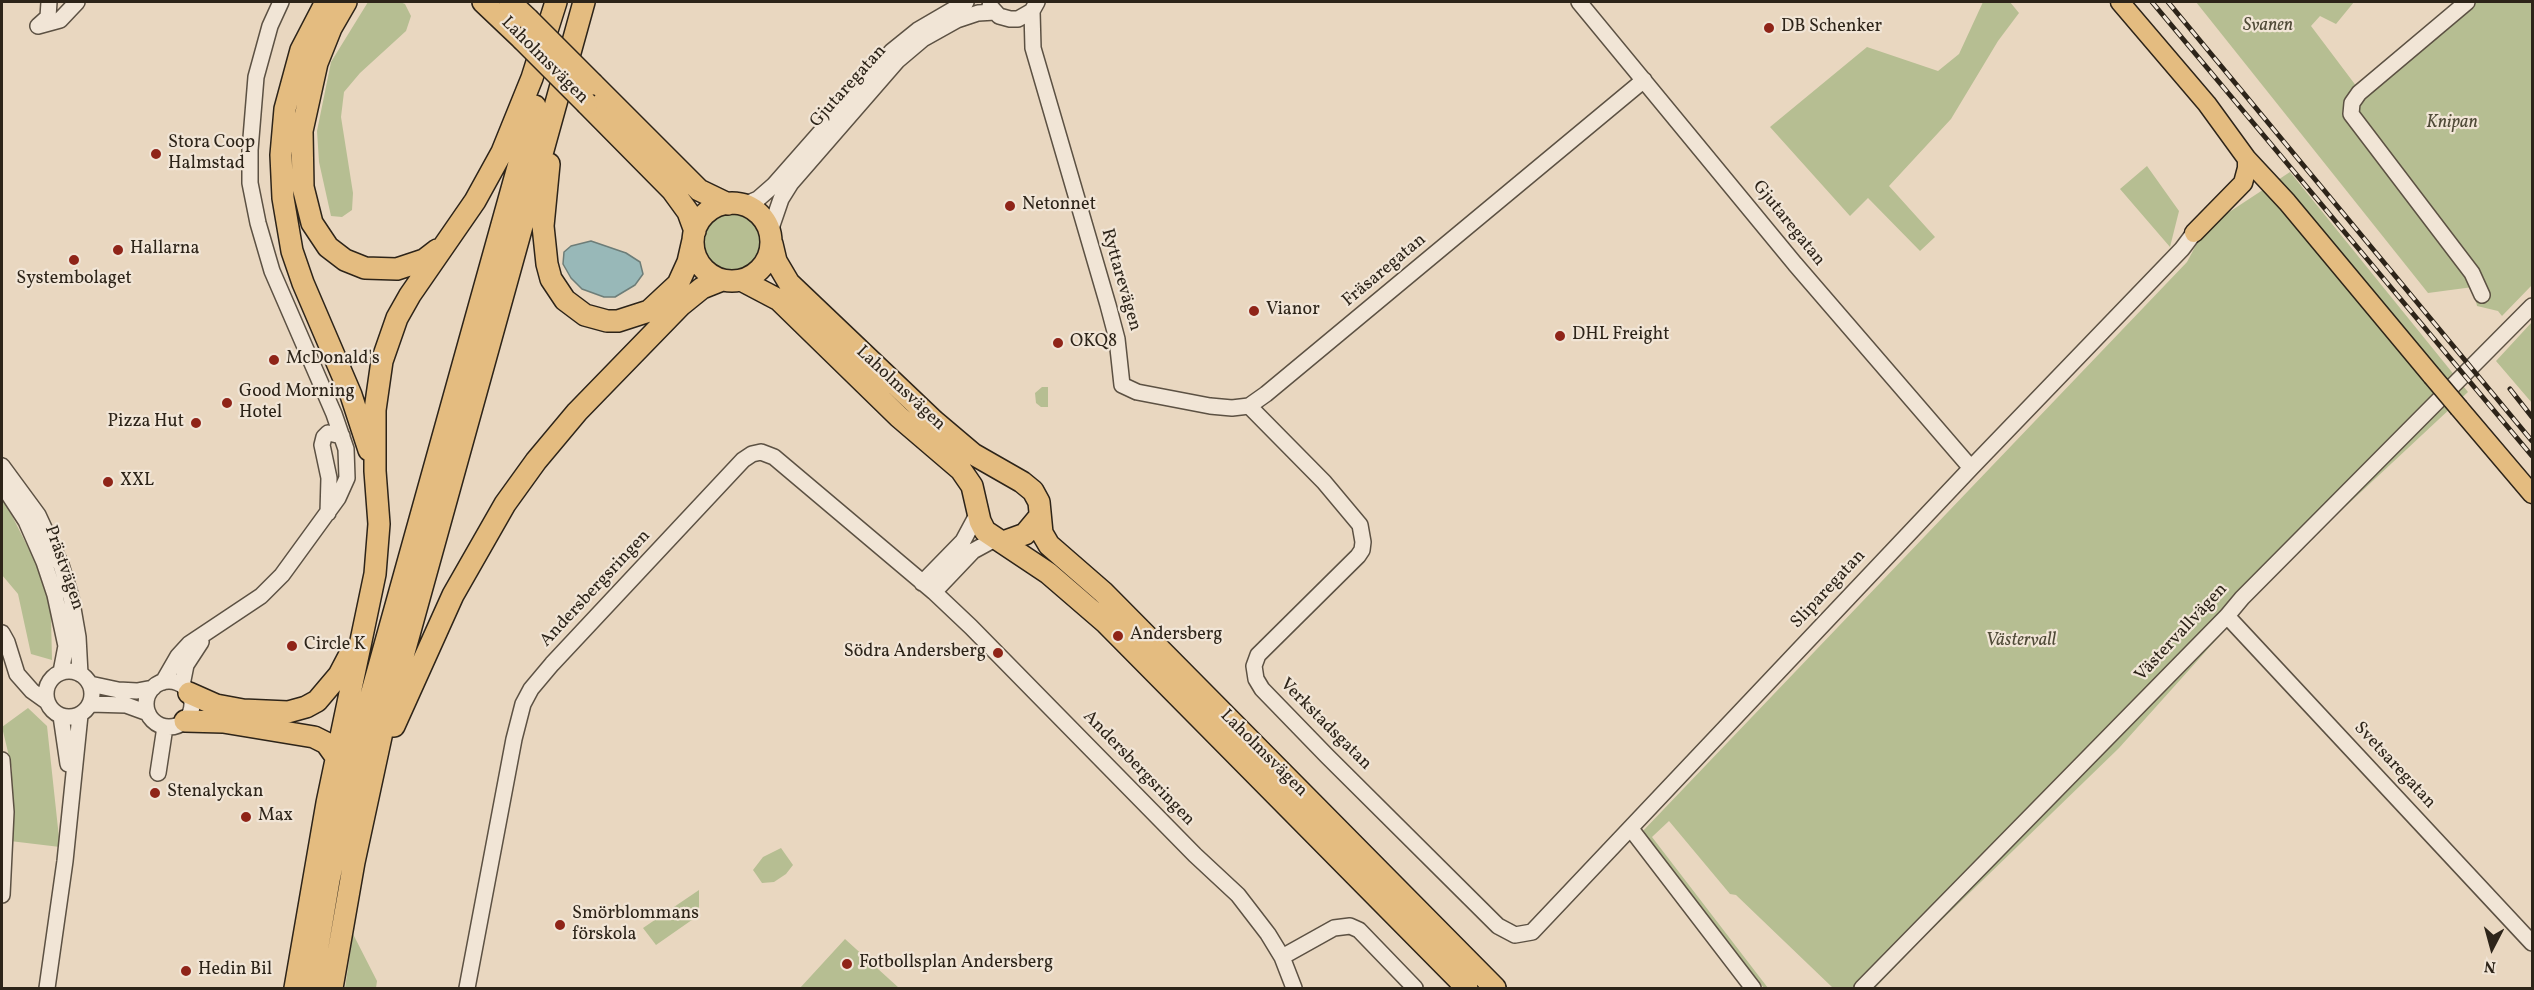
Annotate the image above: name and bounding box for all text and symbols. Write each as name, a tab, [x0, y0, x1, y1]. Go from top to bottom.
street label: Laholmsvägen	[496, 13, 592, 109]
park label: Svanen	[2243, 16, 2293, 38]
place label: DB Schenker	[1781, 17, 1882, 39]
marker: DB Schenker	[1762, 21, 1776, 35]
street label: Gjutaregatan	[806, 41, 892, 133]
park label: Knipan	[2426, 113, 2478, 135]
place label: Stora Coop Halmstad	[168, 133, 255, 176]
marker: Stora Coop Halmstad	[149, 147, 163, 161]
street label: Gjutaregatan	[1747, 177, 1829, 271]
place label: Netonnet	[1022, 195, 1096, 217]
marker: Netonnet	[1003, 199, 1017, 213]
street label: Ryttarevägen	[1095, 226, 1145, 334]
street label: Fräsaregatan	[1339, 230, 1431, 312]
place label: Hallarna	[130, 239, 199, 261]
marker: Hallarna	[111, 243, 125, 257]
marker: Systembolaget	[67, 253, 81, 267]
place label: Systembolaget	[16, 269, 132, 291]
place label: Vianor	[1266, 300, 1320, 322]
marker: Vianor	[1247, 304, 1261, 318]
place label: DHL Freight	[1572, 325, 1670, 347]
marker: DHL Freight	[1553, 329, 1567, 343]
place label: OKQ8	[1070, 332, 1117, 354]
marker: OKQ8	[1051, 336, 1065, 350]
street label: Laholmsvägen	[851, 342, 949, 436]
place label: McDonald's	[286, 349, 380, 371]
marker: McDonald's	[267, 353, 281, 367]
place label: Good Morning Hotel	[239, 382, 355, 424]
marker: Good Morning Hotel	[220, 396, 234, 410]
place label: Pizza Hut	[108, 412, 184, 434]
marker: Pizza Hut	[189, 416, 203, 430]
place label: XXL	[120, 471, 154, 493]
marker: XXL	[101, 475, 115, 489]
street label: Prästvägen	[38, 523, 88, 613]
street label: Andersbergsringen	[536, 526, 656, 652]
street label: Sliparegatan	[1787, 546, 1871, 634]
street label: Västervallvägen	[2131, 580, 2233, 686]
place label: Andersberg	[1130, 625, 1222, 647]
marker: Andersberg	[1111, 629, 1125, 643]
park label: Västervall	[1986, 631, 2056, 653]
place label: Circle K	[304, 635, 366, 657]
marker: Circle K	[285, 639, 299, 653]
place label: Södra Andersberg	[844, 642, 986, 664]
marker: Södra Andersberg	[991, 646, 1005, 660]
street label: Verkstadsgatan	[1274, 674, 1376, 776]
street label: Laholmsvägen	[1215, 706, 1311, 802]
street label: Andersbergsringen	[1077, 707, 1199, 831]
street label: Svetsaregatan	[2348, 718, 2440, 814]
place label: Stenalyckan	[167, 782, 263, 804]
marker: Stenalyckan	[148, 786, 162, 800]
place label: Max	[258, 806, 293, 828]
marker: Max	[239, 810, 253, 824]
place label: Smörblommans förskola	[572, 904, 699, 946]
marker: Smörblommans förskola	[553, 918, 567, 932]
north arrow	[2462, 918, 2522, 978]
place label: Fotbollsplan Andersberg	[859, 953, 1053, 975]
text: N	[2483, 954, 2497, 977]
marker: Fotbollsplan Andersberg	[840, 957, 854, 971]
place label: Hedin Bil	[198, 960, 272, 982]
marker: Hedin Bil	[179, 964, 193, 978]

